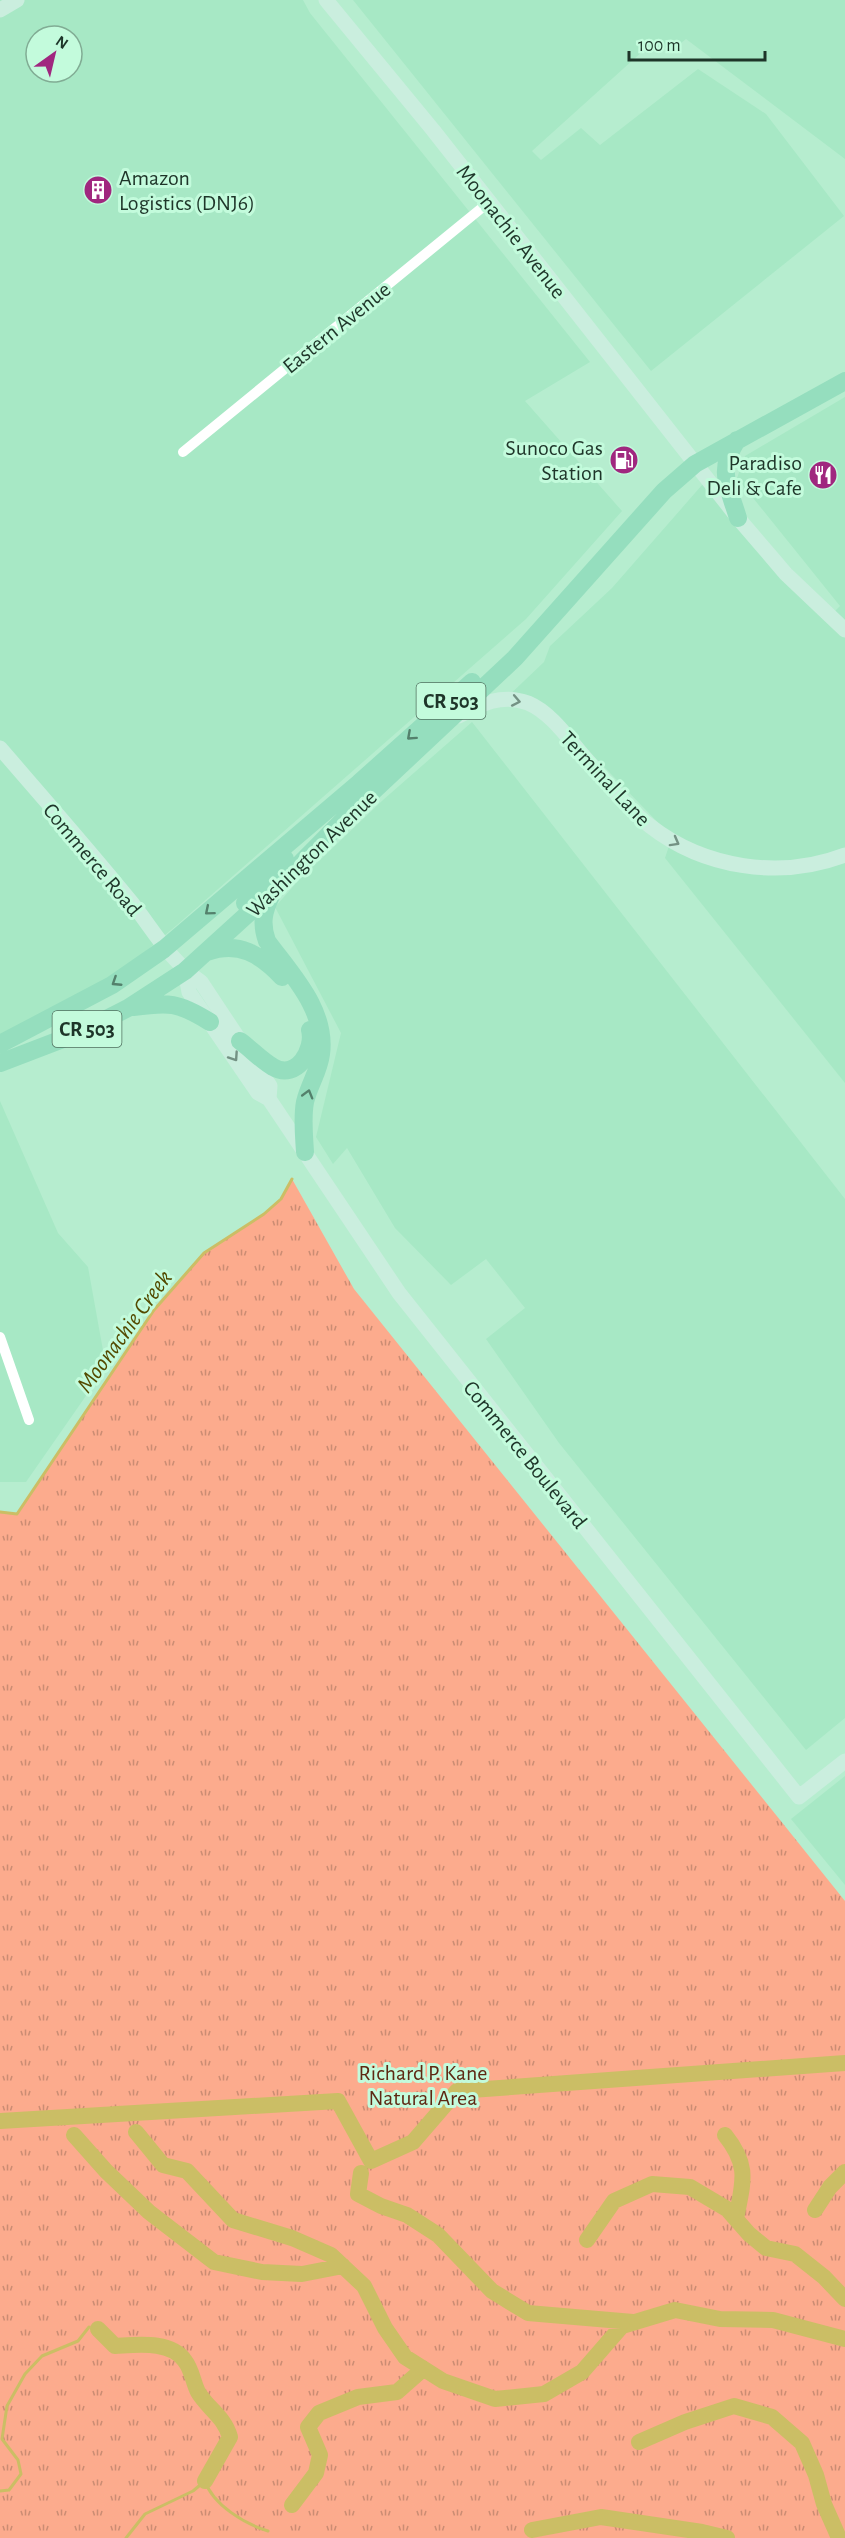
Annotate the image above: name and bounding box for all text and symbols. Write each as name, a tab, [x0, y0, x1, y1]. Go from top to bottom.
north arrow	[24, 24, 84, 84]
scale bar	[629, 24, 766, 62]
text: N	[53, 33, 71, 52]
text: 100 m	[638, 37, 681, 55]
street label: Moonachie Avenue	[452, 161, 570, 303]
place label: Amazon Logistics (DNJ6)	[119, 167, 255, 214]
building icon: Amazon Logistics (DNJ6)	[82, 174, 114, 206]
street label: Eastern Avenue	[279, 278, 395, 378]
place label: Sunoco Gas Station	[505, 437, 603, 484]
fuel station icon: Sunoco Gas Station	[608, 444, 640, 476]
place label: Paradiso Deli & Cafe	[707, 452, 802, 499]
restaurant icon: Paradiso Deli & Cafe	[807, 459, 839, 491]
road number: CR 503	[416, 683, 486, 719]
one-way arrow	[511, 694, 521, 707]
street label: Terminal Lane	[556, 727, 654, 830]
one-way arrow	[407, 729, 418, 740]
street label: Washington Avenue	[242, 786, 381, 921]
street label: Commerce Road	[39, 799, 146, 920]
one-way arrow	[669, 835, 679, 846]
one-way arrow	[205, 904, 216, 915]
one-way arrow	[112, 974, 122, 986]
road number: CR 503	[52, 1011, 122, 1047]
one-way arrow	[227, 1050, 238, 1061]
one-way arrow	[301, 1089, 313, 1100]
water label: Moonachie Creek	[73, 1266, 177, 1397]
street label: Commerce Boulevard	[459, 1377, 591, 1533]
park label: Richard P. Kane Natural Area	[359, 2062, 487, 2109]

